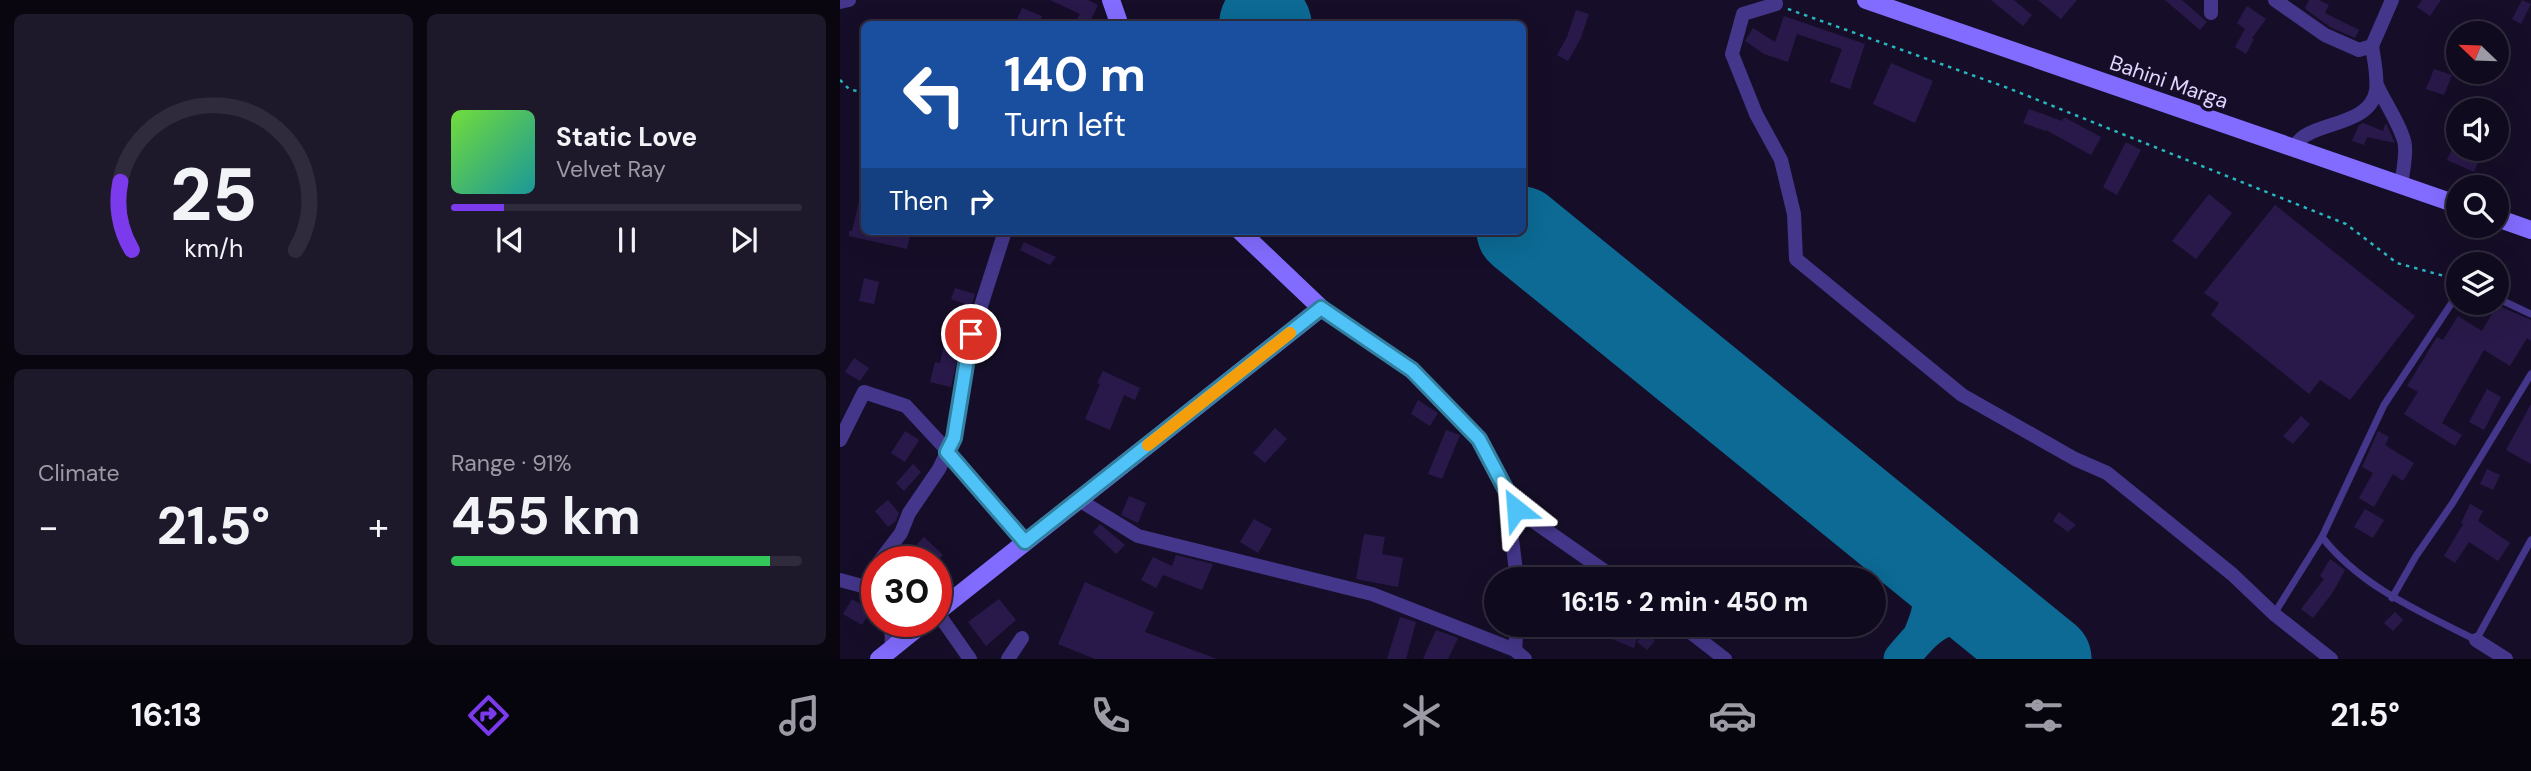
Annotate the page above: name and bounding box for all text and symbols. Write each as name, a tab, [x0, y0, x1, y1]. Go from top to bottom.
north arrow	[2446, 21, 2510, 84]
map controls	[2446, 21, 2509, 315]
text: 140 m	[1004, 42, 1146, 106]
icon: left	[889, 49, 980, 140]
street label: Bahini Marga	[2106, 49, 2232, 115]
button: sound	[2446, 98, 2509, 161]
text: Turn left	[1004, 104, 1126, 146]
text: Static Love	[556, 120, 697, 154]
text: 25	[170, 149, 257, 244]
text: Velvet Ray	[556, 154, 666, 184]
button: search	[2446, 175, 2509, 238]
icon: right	[962, 182, 1000, 220]
text: Then	[889, 184, 948, 218]
icon: previous	[491, 221, 529, 259]
icon: pause	[608, 221, 646, 259]
icon: next	[725, 221, 763, 259]
text: km/h	[184, 232, 243, 265]
button: layers	[2446, 252, 2509, 315]
pin	[941, 304, 1001, 364]
icon: arrive	[952, 315, 990, 353]
text: Range · 91%	[451, 448, 572, 478]
text: Climate	[38, 458, 120, 488]
position arrow	[1479, 472, 1553, 546]
text: 455 km	[451, 482, 641, 550]
text: 21.5°	[157, 492, 270, 560]
text: −	[38, 502, 59, 552]
text: +	[368, 502, 389, 552]
speed limit sign: 30	[861, 546, 952, 637]
text: 16:15 · 2 min · 450 m	[1562, 585, 1808, 619]
icon: directions	[464, 691, 513, 740]
icon: music	[775, 691, 824, 740]
icon: phone	[1086, 691, 1135, 740]
icon: climate	[1397, 691, 1446, 740]
icon: car	[1708, 691, 1757, 740]
icon: filters	[2019, 691, 2068, 740]
text: 16:13	[131, 694, 202, 736]
text: 21.5°	[2330, 694, 2400, 736]

